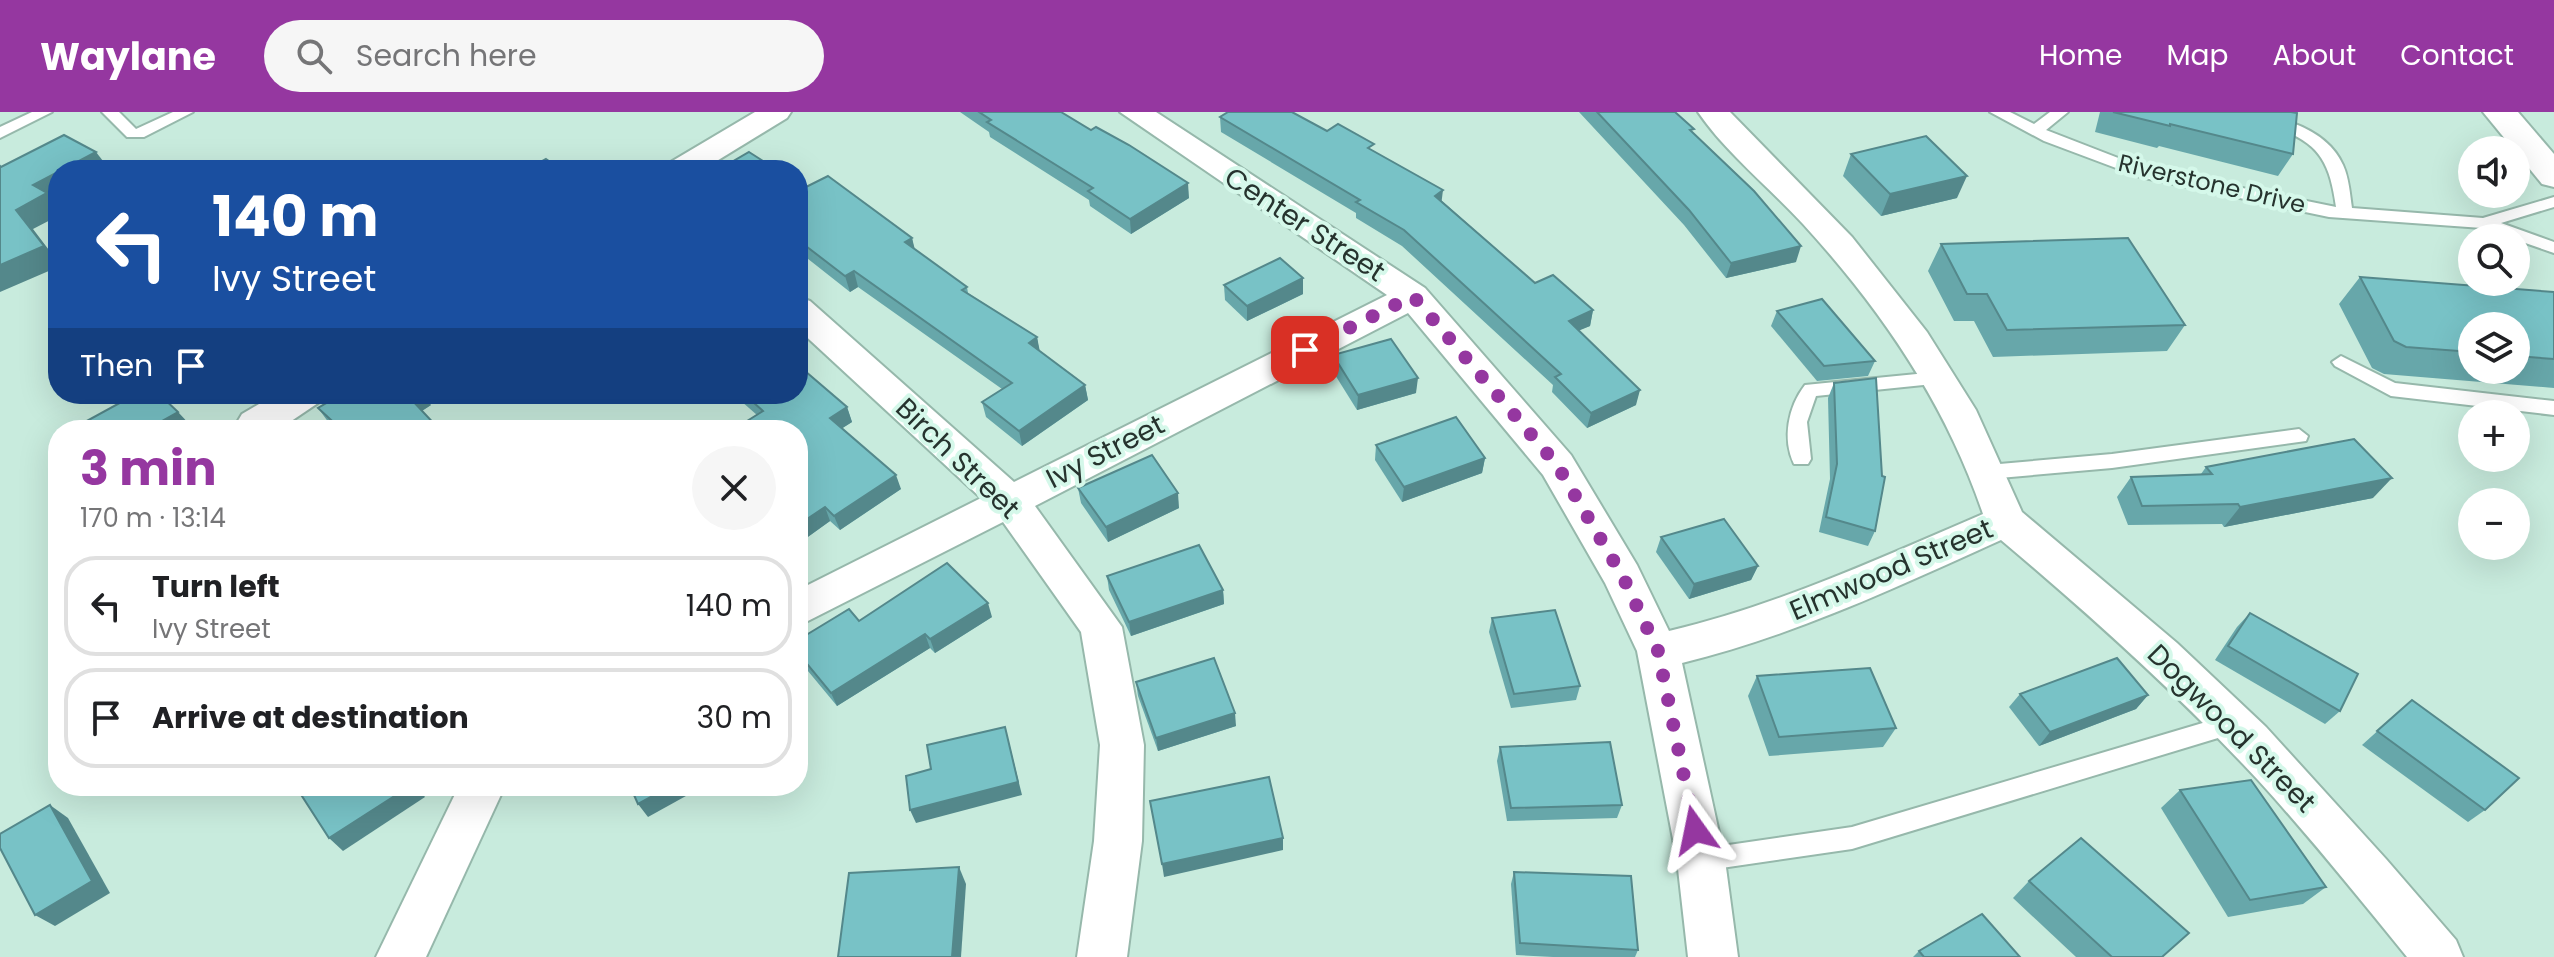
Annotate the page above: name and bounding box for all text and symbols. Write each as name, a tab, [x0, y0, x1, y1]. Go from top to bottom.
search box	[264, 20, 824, 92]
text: Waylane	[40, 30, 216, 83]
icon: search	[292, 34, 336, 78]
text: Search here	[356, 34, 537, 77]
text: Home	[2039, 36, 2122, 75]
text: Map	[2166, 36, 2228, 75]
text: About	[2272, 36, 2356, 75]
text: Contact	[2400, 36, 2514, 75]
map controls	[2458, 136, 2530, 560]
button: sound	[2458, 136, 2530, 208]
street label: Riverstone Drive	[2115, 146, 2309, 221]
street label: Center Street	[1217, 158, 1393, 291]
text: 140 m	[212, 177, 379, 256]
icon: left	[80, 192, 184, 296]
button: search	[2458, 224, 2530, 296]
text: Ivy Street	[212, 253, 376, 304]
button: layers	[2458, 312, 2530, 384]
pin	[1271, 316, 1339, 384]
icon: arrive	[1283, 328, 1327, 372]
text: Then	[80, 344, 153, 387]
icon: arrive	[169, 344, 213, 388]
street label: Birch Street	[887, 389, 1028, 528]
button: +	[2458, 400, 2530, 472]
street label: Ivy Street	[1039, 405, 1171, 498]
text: 3 min	[80, 435, 217, 502]
button: close	[692, 446, 776, 530]
button: −	[2458, 488, 2530, 560]
text: 170 m · 13:14	[80, 500, 226, 536]
street label: Elmwood Street	[1784, 509, 1999, 630]
text: Turn left	[152, 565, 280, 608]
icon: left	[84, 584, 128, 628]
text: 140 m	[686, 584, 772, 627]
text: Ivy Street	[152, 611, 271, 647]
street label: Dogwood Street	[2139, 635, 2325, 821]
icon: arrive	[84, 696, 128, 740]
text: Arrive at destination	[152, 696, 469, 739]
text: 30 m	[697, 696, 772, 739]
position arrow	[1653, 788, 1737, 872]

